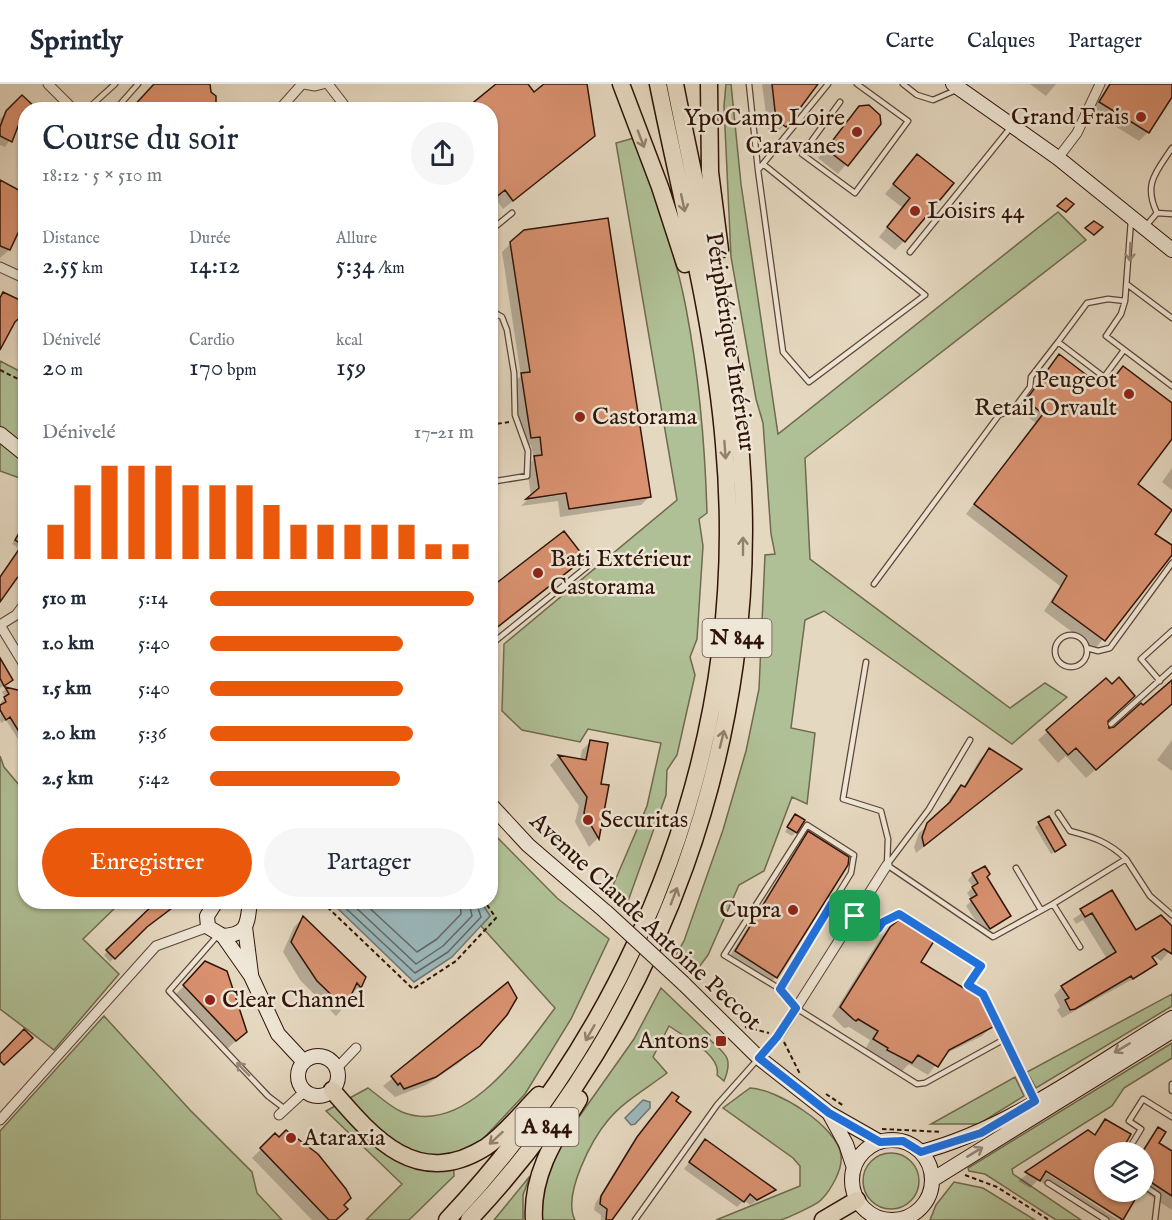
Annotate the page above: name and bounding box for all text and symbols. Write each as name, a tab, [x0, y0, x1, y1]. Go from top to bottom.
text: Sprintly	[30, 24, 123, 59]
text: Carte	[885, 28, 934, 55]
text: Calques	[967, 28, 1035, 55]
text: Partager	[1068, 28, 1142, 55]
place label: Grand Frais	[1011, 102, 1129, 133]
place label: YpoCamp Loire Caravanes	[683, 103, 845, 162]
marker: Grand Frais	[1134, 110, 1148, 124]
text: Course du soir	[42, 119, 239, 161]
button: share	[411, 122, 474, 185]
marker: YpoCamp Loire Caravanes	[850, 125, 864, 139]
one-way arrow	[636, 129, 647, 148]
text: 18:12 · 5 × 510 m	[42, 163, 162, 188]
one-way arrow	[678, 193, 689, 212]
place label: Loisirs 44	[927, 196, 1025, 227]
marker: Loisirs 44	[908, 204, 922, 218]
text: Distance	[42, 229, 100, 249]
text: Durée	[189, 229, 231, 249]
text: Allure	[336, 229, 377, 249]
street label: Périphérique Intérieur	[697, 230, 763, 454]
one-way arrow	[1124, 242, 1135, 262]
text: 2.55	[42, 249, 79, 282]
text: 14:12	[189, 249, 240, 282]
text: 5:34	[336, 249, 375, 282]
text: km	[79, 259, 103, 279]
text: /km	[375, 259, 405, 279]
text: Dénivelé	[42, 331, 101, 351]
text: Cardio	[189, 331, 235, 351]
text: kcal	[336, 331, 363, 351]
text: 20	[42, 351, 67, 384]
text: 170	[189, 351, 224, 384]
text: 159	[336, 351, 366, 384]
text: m	[67, 361, 83, 381]
text: bpm	[224, 361, 257, 381]
place label: Peugeot Retail Orvault	[974, 365, 1117, 424]
marker: Peugeot Retail Orvault	[1122, 387, 1136, 401]
place label: Castorama	[592, 402, 698, 433]
marker: Castorama	[573, 410, 587, 424]
text: Dénivelé	[42, 420, 116, 445]
text: 17–21 m	[414, 420, 474, 445]
one-way arrow	[720, 440, 731, 460]
one-way arrow	[737, 536, 749, 556]
place label: Bati Extérieur Castorama	[550, 544, 691, 603]
marker: Bati Extérieur Castorama	[531, 566, 545, 580]
text: 510 m	[42, 586, 86, 611]
text: 5:14	[138, 586, 168, 611]
road number: N 844	[702, 619, 771, 657]
text: 1.0 km	[42, 631, 94, 656]
text: 5:40	[138, 631, 170, 656]
text: 1.5 km	[42, 676, 92, 701]
text: 5:40	[138, 676, 170, 701]
text: 2.0 km	[42, 721, 96, 746]
text: 5:36	[138, 721, 166, 746]
one-way arrow	[716, 730, 728, 749]
text: 2.5 km	[42, 766, 93, 791]
text: 5:42	[138, 766, 170, 791]
place label: Securitas	[600, 805, 688, 836]
street label: Avenue Claude Antoine Peccot	[522, 806, 767, 1038]
marker: Securitas	[581, 813, 595, 827]
button: Enregistrer	[42, 828, 252, 897]
button: Partager	[264, 828, 474, 897]
one-way arrow	[669, 887, 680, 906]
pin	[829, 890, 880, 941]
place label: Cupra	[719, 895, 782, 926]
icon: arrive	[838, 899, 871, 932]
marker: Cupra	[786, 903, 800, 917]
place label: Clear Channel	[222, 985, 365, 1016]
marker: Clear Channel	[203, 993, 217, 1007]
one-way arrow	[584, 1024, 596, 1041]
place label: Antons	[637, 1026, 709, 1057]
marker: Antons	[714, 1034, 728, 1048]
one-way arrow	[1114, 1043, 1131, 1055]
one-way arrow	[235, 1061, 250, 1076]
road number: A 844	[516, 1108, 578, 1146]
place label: Ataraxia	[302, 1123, 386, 1154]
marker: Ataraxia	[284, 1131, 298, 1145]
one-way arrow	[489, 1131, 504, 1145]
map controls	[1094, 1142, 1154, 1202]
button: layers	[1094, 1142, 1154, 1202]
one-way arrow	[966, 1145, 983, 1157]

